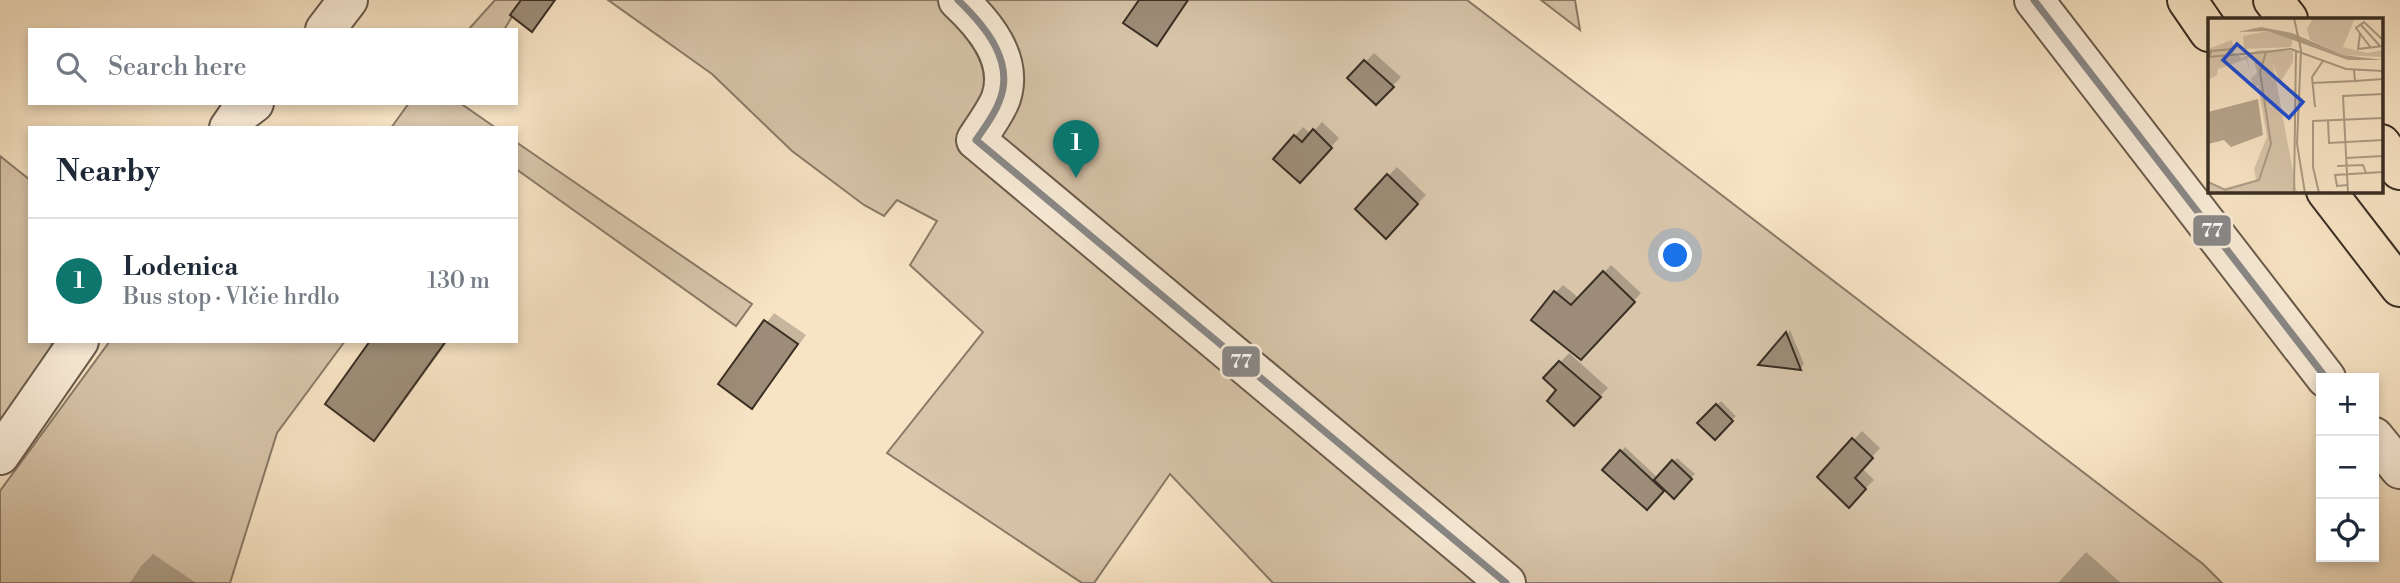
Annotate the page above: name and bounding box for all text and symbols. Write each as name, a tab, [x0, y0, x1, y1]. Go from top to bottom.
inset map	[2208, 18, 2382, 192]
search box	[28, 28, 518, 105]
icon: search	[52, 48, 90, 86]
text: Search here	[108, 51, 247, 83]
pin: 1	[1053, 120, 1099, 178]
text: Nearby	[56, 153, 160, 191]
line badge: 77	[2192, 214, 2232, 247]
text: 77	[2201, 219, 2223, 243]
your location	[1658, 238, 1692, 272]
text: Lodenica	[123, 251, 238, 283]
text: 1	[73, 267, 85, 295]
text: 130 m	[427, 267, 490, 295]
text: Bus stop · Vlčie hrdlo	[123, 283, 340, 311]
line badge: 77	[1221, 345, 1261, 378]
text: 77	[1230, 350, 1252, 374]
map controls	[2316, 373, 2379, 562]
button: +	[2316, 373, 2379, 436]
button: −	[2316, 436, 2379, 499]
button: locate	[2316, 499, 2379, 562]

